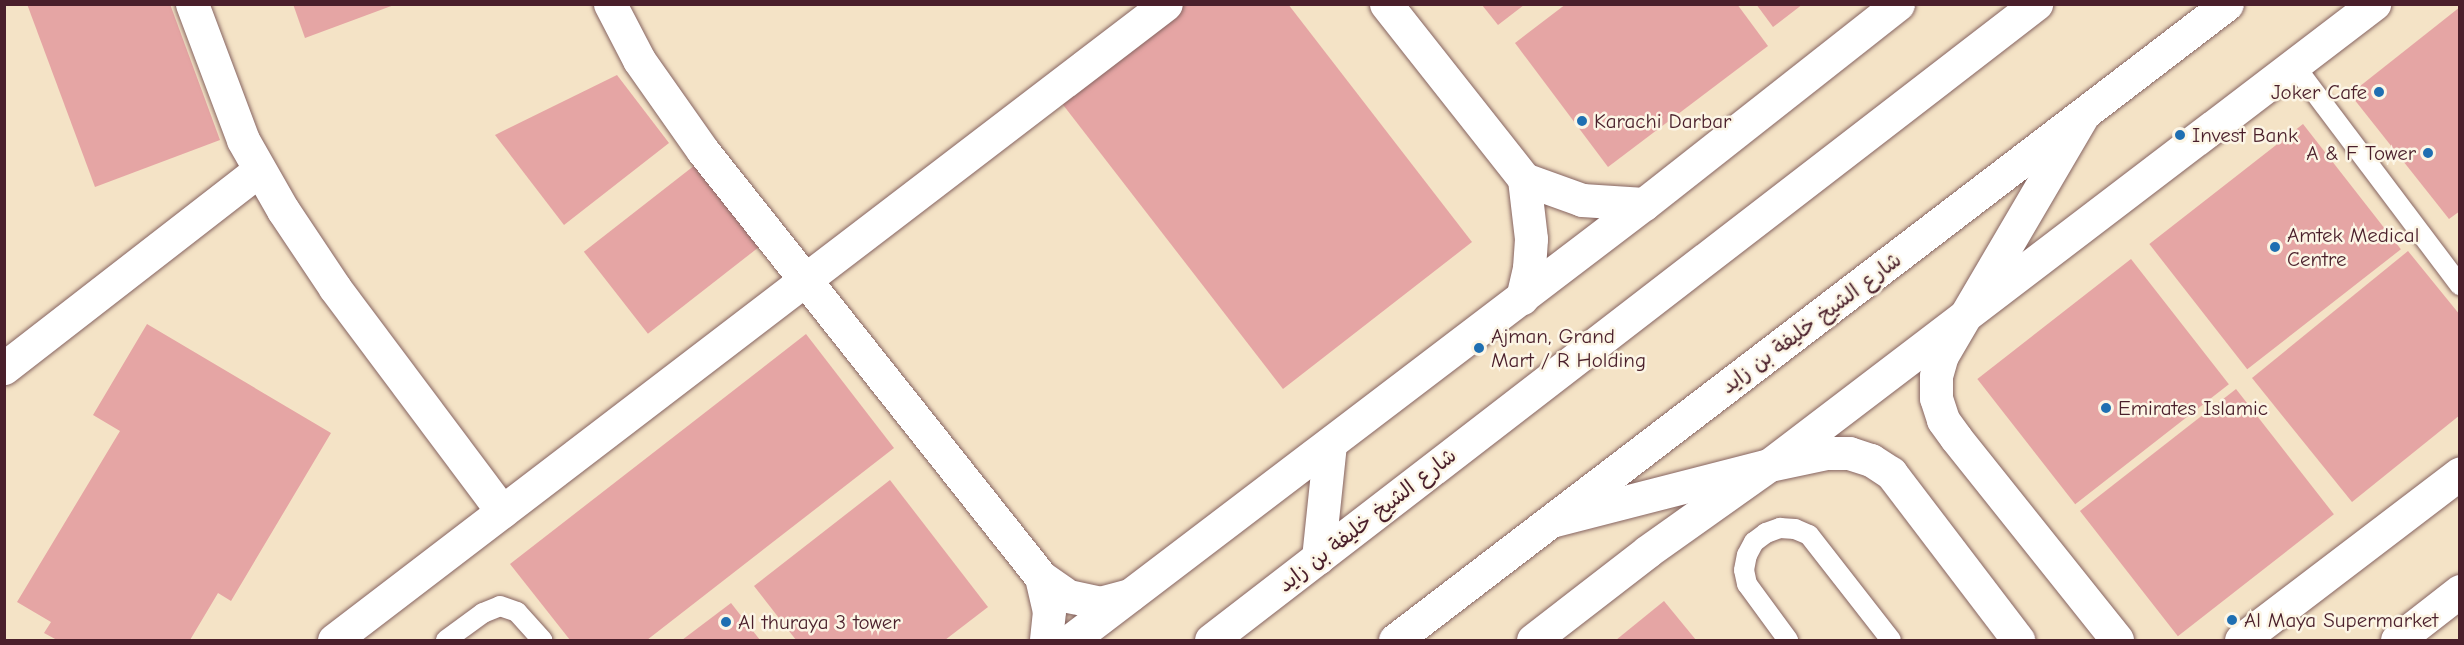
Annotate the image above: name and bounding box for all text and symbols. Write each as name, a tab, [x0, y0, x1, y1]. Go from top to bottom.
place label: Joker Cafe	[2271, 79, 2367, 105]
marker: Joker Cafe	[2372, 85, 2386, 99]
place label: Karachi Darbar	[1594, 108, 1731, 134]
marker: Karachi Darbar	[1575, 114, 1589, 128]
place label: Invest Bank	[2192, 122, 2298, 148]
marker: Invest Bank	[2173, 128, 2187, 142]
place label: A & F Tower	[2306, 140, 2416, 166]
marker: A & F Tower	[2421, 146, 2435, 160]
place label: Amtek Medical Centre	[2287, 222, 2419, 272]
marker: Amtek Medical Centre	[2268, 240, 2282, 254]
street label: شارع الشيخ خليفة بن زايد	[1716, 247, 1906, 399]
place label: Ajman, Grand Mart / R Holding	[1491, 323, 1646, 373]
marker: Ajman, Grand Mart / R Holding	[1472, 341, 1486, 355]
place label: Emirates Islamic	[2118, 395, 2268, 421]
marker: Emirates Islamic	[2099, 401, 2113, 415]
street label: شارع الشيخ خليفة بن زايد	[1273, 442, 1461, 598]
place label: Al Maya Supermarket	[2244, 607, 2438, 633]
place label: Al thuraya 3 tower	[738, 609, 901, 635]
marker: Al Maya Supermarket	[2225, 613, 2239, 627]
marker: Al thuraya 3 tower	[719, 615, 733, 629]

